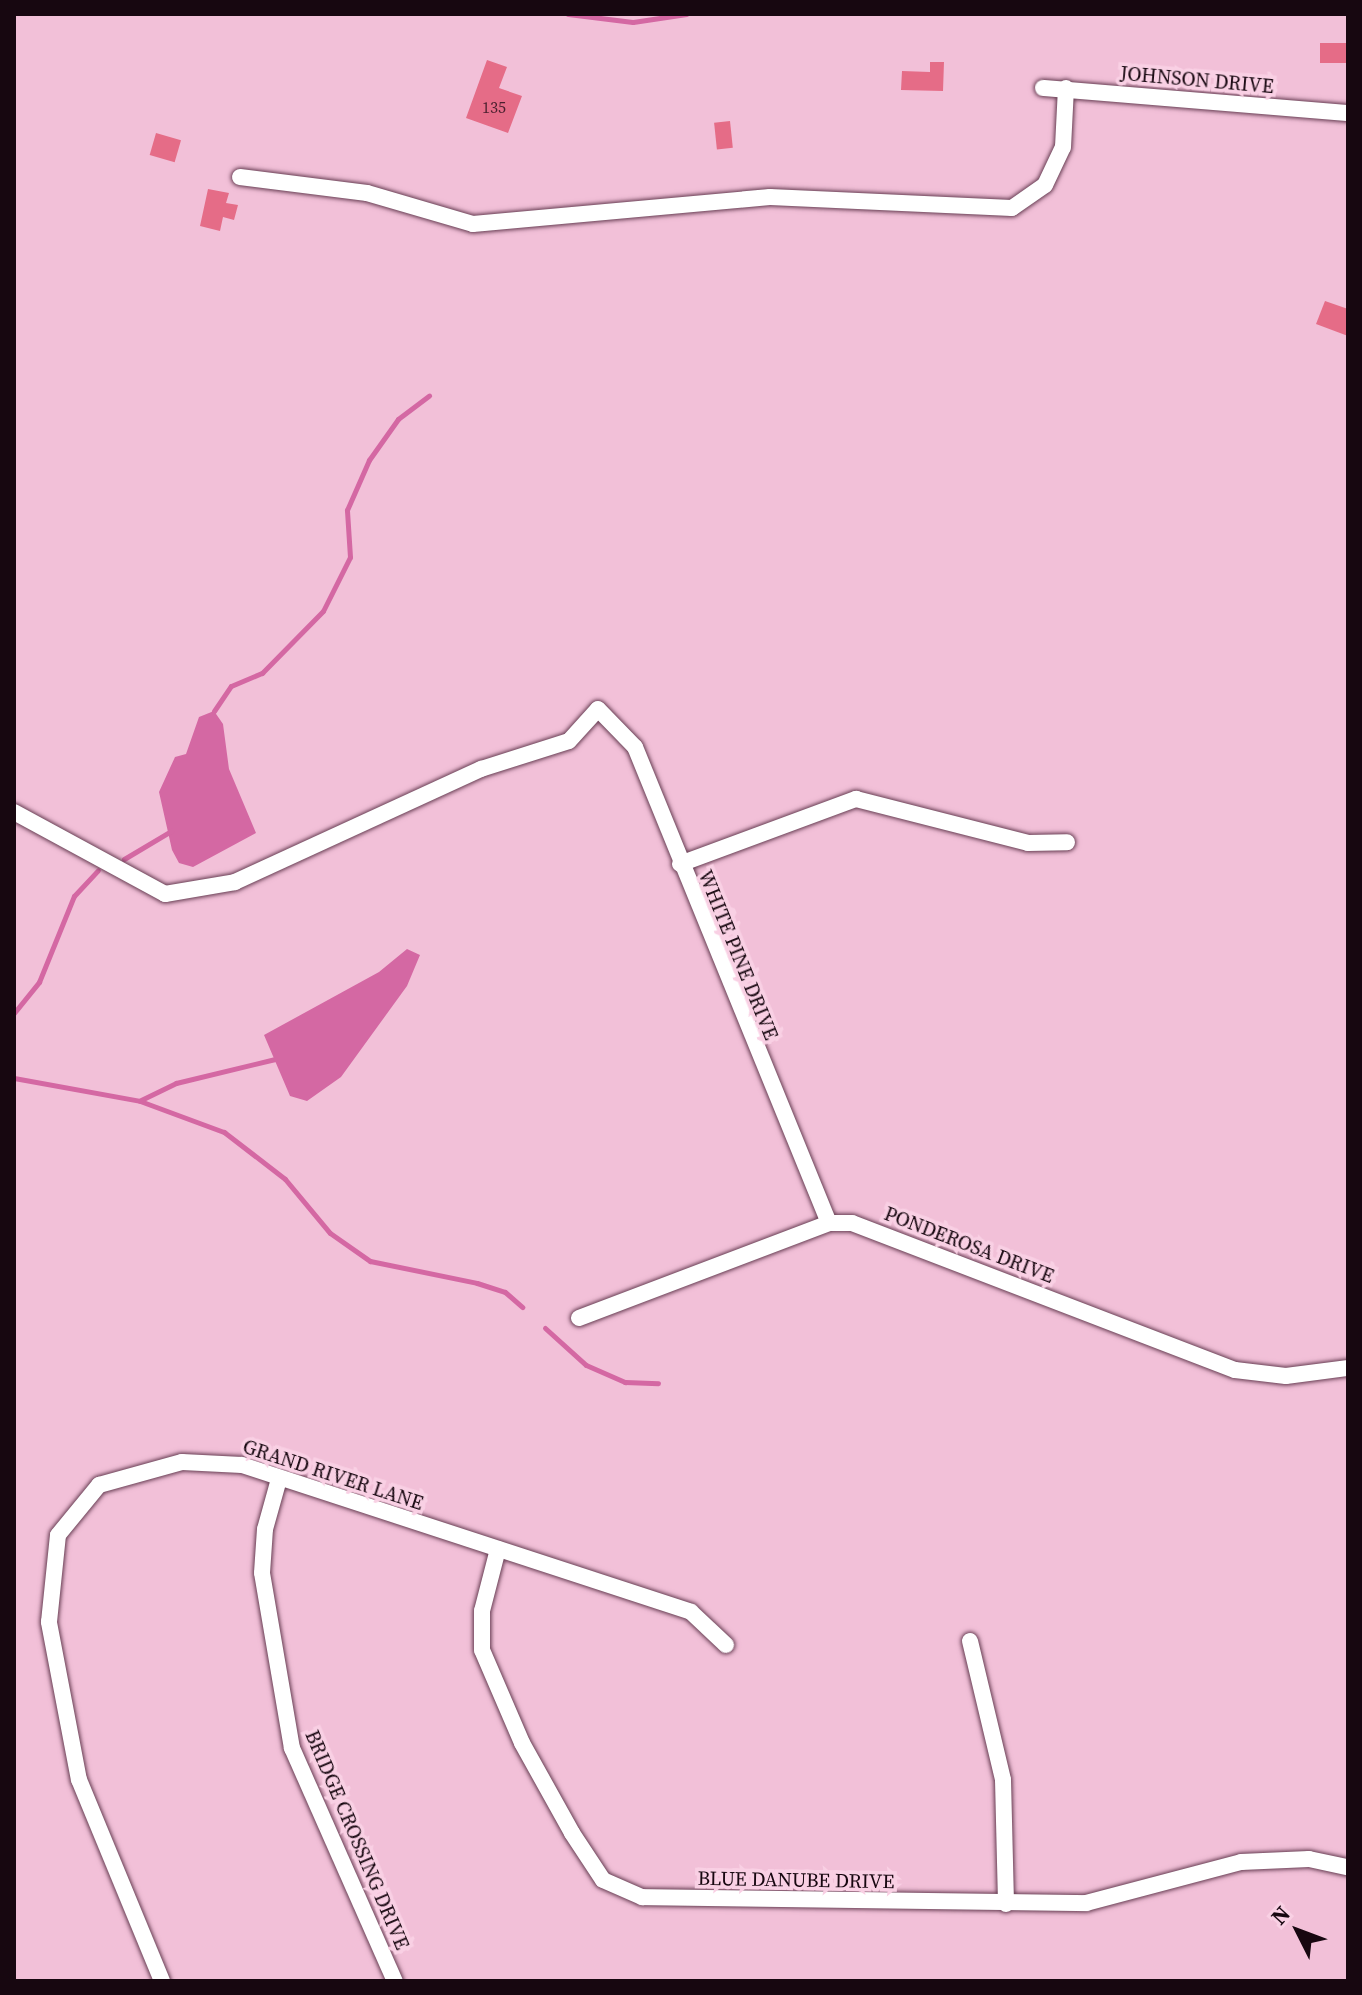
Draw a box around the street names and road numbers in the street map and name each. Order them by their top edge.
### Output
street label: JOHNSON DRIVE [1119,61,1275,99]
street label: WHITE PINE DRIVE [693,867,783,1043]
street label: PONDEROSA DRIVE [881,1202,1057,1288]
street label: GRAND RIVER LANE [240,1434,426,1516]
street label: BRIDGE CROSSING DRIVE [300,1727,414,1953]
street label: BLUE DANUBE DRIVE [697,1866,895,1894]

